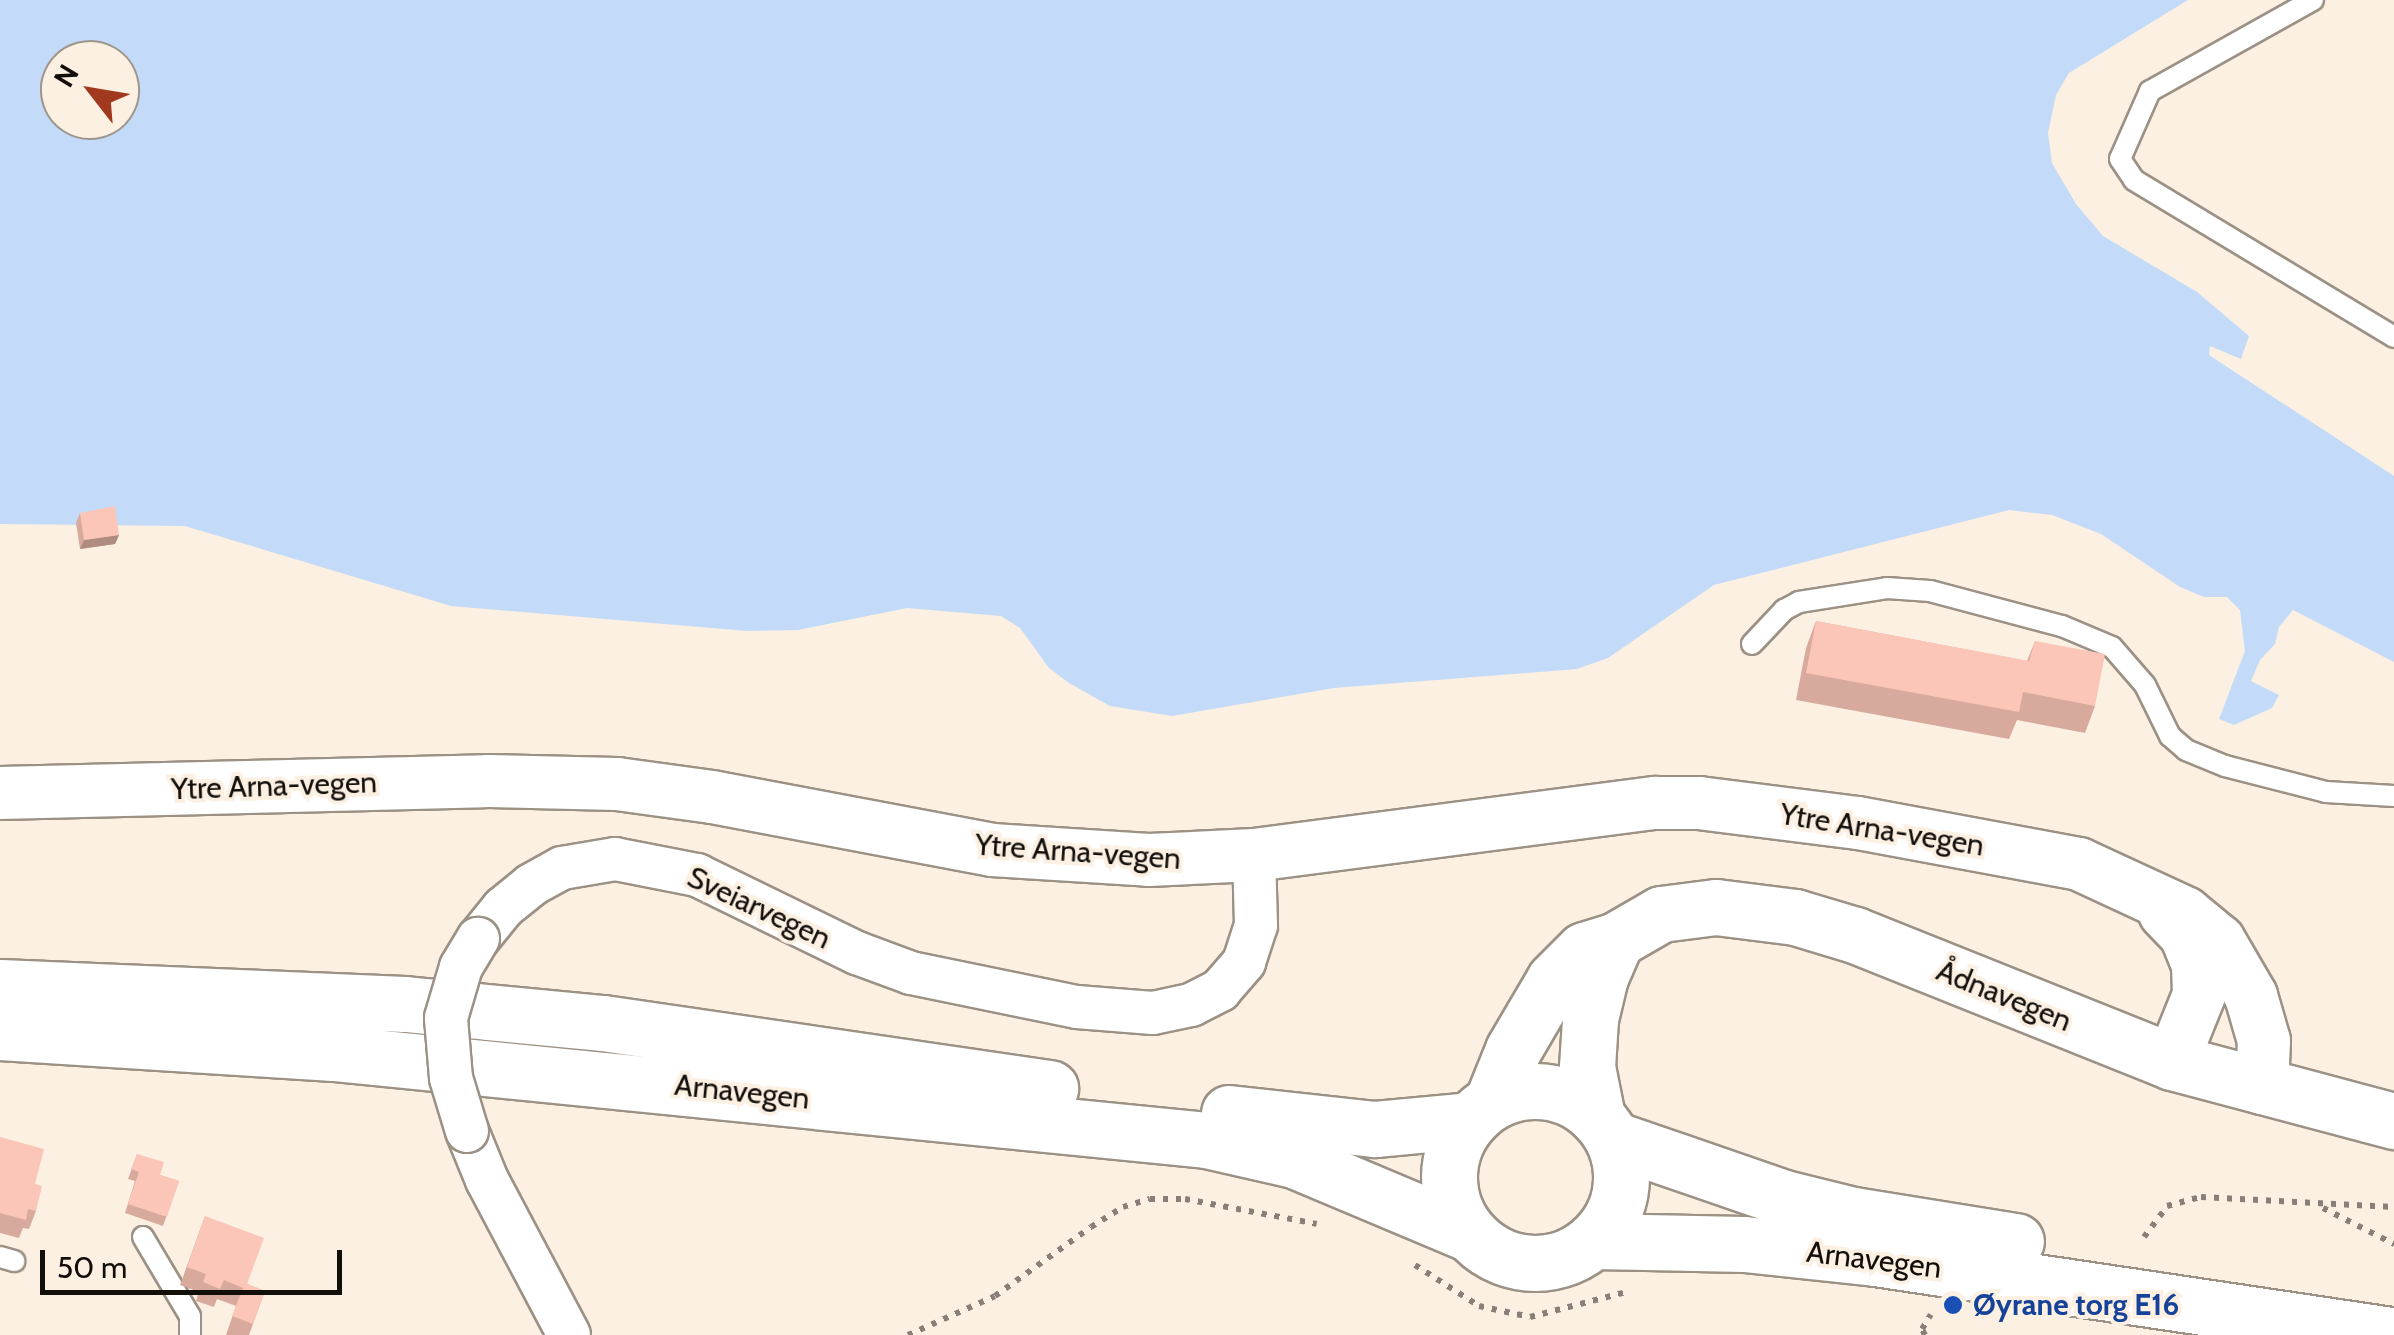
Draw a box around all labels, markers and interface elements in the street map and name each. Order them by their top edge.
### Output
north arrow [40,40,140,140]
text: N [46,58,86,93]
street label: Ytre Arna-vegen [170,764,378,808]
street label: Ytre Arna-vegen [1777,796,1987,864]
street label: Ytre Arna-vegen [974,827,1182,877]
street label: Sveiarvegen [682,859,836,957]
street label: Ådnavegen [1931,953,2077,1039]
street label: Arnavegen [673,1067,811,1117]
scale bar [45,1230,348,1292]
street label: Arnavegen [1805,1234,1943,1286]
text: 50 m [57,1249,127,1286]
place label: Øyrane torg E16 [1973,1287,2179,1323]
marker: Øyrane torg E16 [1942,1294,1964,1316]

